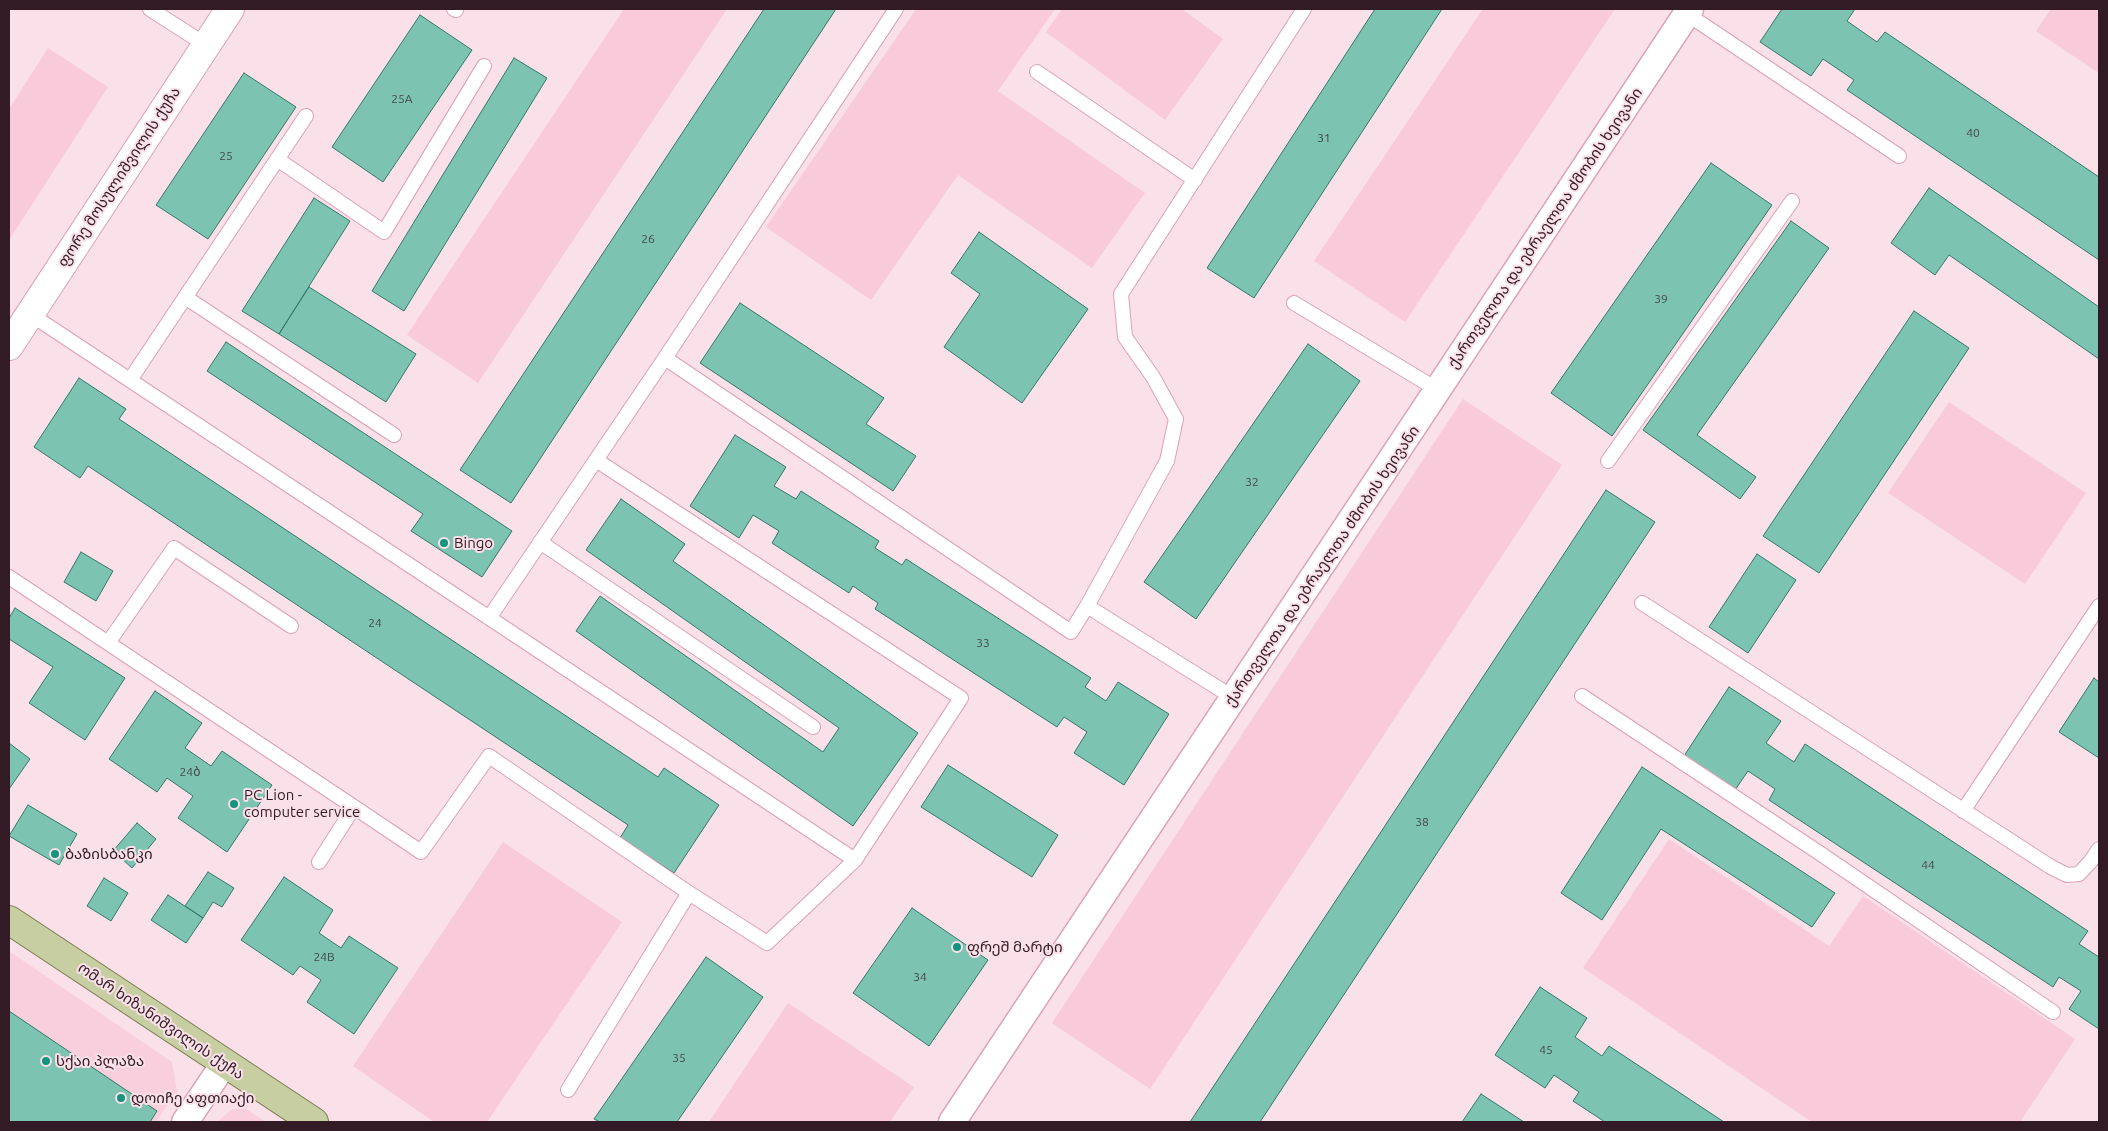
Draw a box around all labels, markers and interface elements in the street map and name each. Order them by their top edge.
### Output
street label: ფორე მოსულიშვილის ქუჩა [54,83,184,271]
street label: ქართველთა და ებრაელთა ძმობის ხეივანი [1444,84,1646,372]
house number: 25A [391,92,413,106]
house number: 40 [1966,126,1980,140]
house number: 31 [1317,131,1331,145]
house number: 25 [219,149,233,163]
house number: 26 [641,232,655,246]
house number: 39 [1654,292,1668,306]
street label: ქართველთა და ებრაელთა ძმობის ხეივანი [1221,422,1423,710]
house number: 32 [1245,475,1259,489]
place label: Bingo [454,534,493,552]
marker: Bingo [438,537,450,549]
house number: 24 [368,616,382,630]
house number: 33 [976,636,990,650]
house number: 24ბ [180,765,200,779]
place label: PC Lion - computer service [244,786,360,821]
marker: PC Lion - computer service [228,798,240,810]
house number: 38 [1415,815,1429,829]
place label: ბაზისბანკი [65,845,152,863]
marker: ბაზისბანკი [49,848,61,860]
house number: 44 [1921,858,1935,872]
place label: ფრეშ მარტი [967,938,1063,956]
marker: ფრეშ მარტი [951,941,963,953]
house number: 24B [313,950,335,964]
street label: ომარ ხიზანიშვილის ქუჩა [75,959,247,1083]
house number: 34 [913,970,927,984]
house number: 45 [1539,1043,1553,1057]
house number: 35 [672,1051,686,1065]
place label: სქაი პლაზა [56,1052,144,1070]
marker: სქაი პლაზა [40,1055,52,1067]
place label: დოიჩე აფთიაქი [131,1089,254,1107]
marker: დოიჩე აფთიაქი [115,1092,127,1104]

